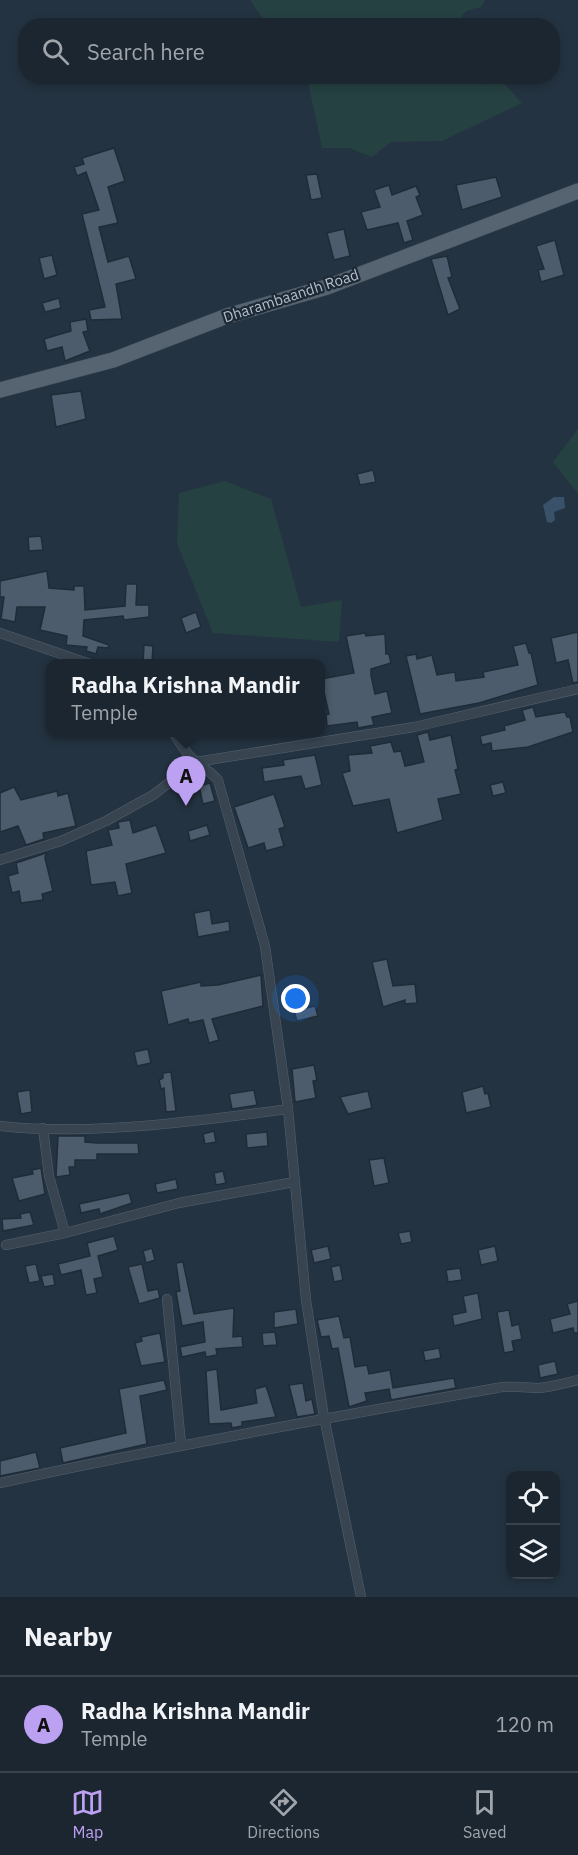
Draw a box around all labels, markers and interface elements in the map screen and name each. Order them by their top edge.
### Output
search box [18,18,560,84]
icon: search [39,35,72,68]
text: Search here [87,37,205,66]
street label: Dharambaandh Road [221,265,361,326]
popup [46,659,325,737]
text: Radha Krishna Mandir [71,670,300,699]
text: Temple [71,699,138,726]
pin: A [166,756,206,806]
your location [281,984,310,1013]
map controls [506,1471,560,1579]
button: locate [506,1471,560,1525]
button: layers [506,1525,560,1579]
text: Nearby [24,1619,112,1653]
text: Radha Krishna Mandir [81,1696,310,1725]
text: A [37,1711,50,1738]
text: 120 m [496,1711,554,1738]
text: Temple [81,1725,148,1752]
tab: Map [71,1786,104,1842]
tab: Directions [247,1786,320,1842]
tab: Saved [463,1786,507,1842]

